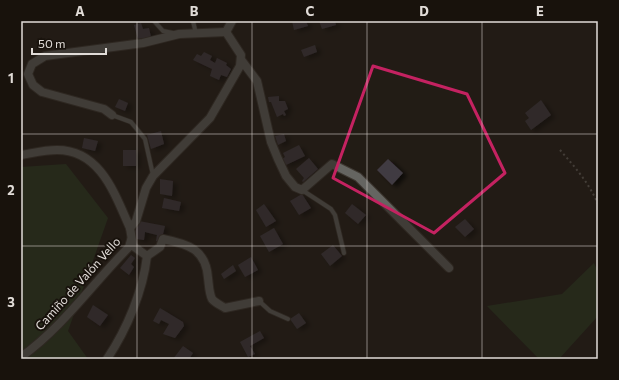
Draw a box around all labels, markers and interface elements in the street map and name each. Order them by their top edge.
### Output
text: A [75,3,85,19]
text: B [190,3,199,19]
text: C [306,3,315,19]
text: D [419,3,429,19]
text: E [536,3,544,19]
scale bar [32,30,106,56]
text: 50 m [38,36,66,50]
text: 1 [8,70,14,86]
text: 2 [7,182,15,198]
street label: Camiño de Valón Vello [32,234,123,333]
text: 3 [7,294,15,310]

